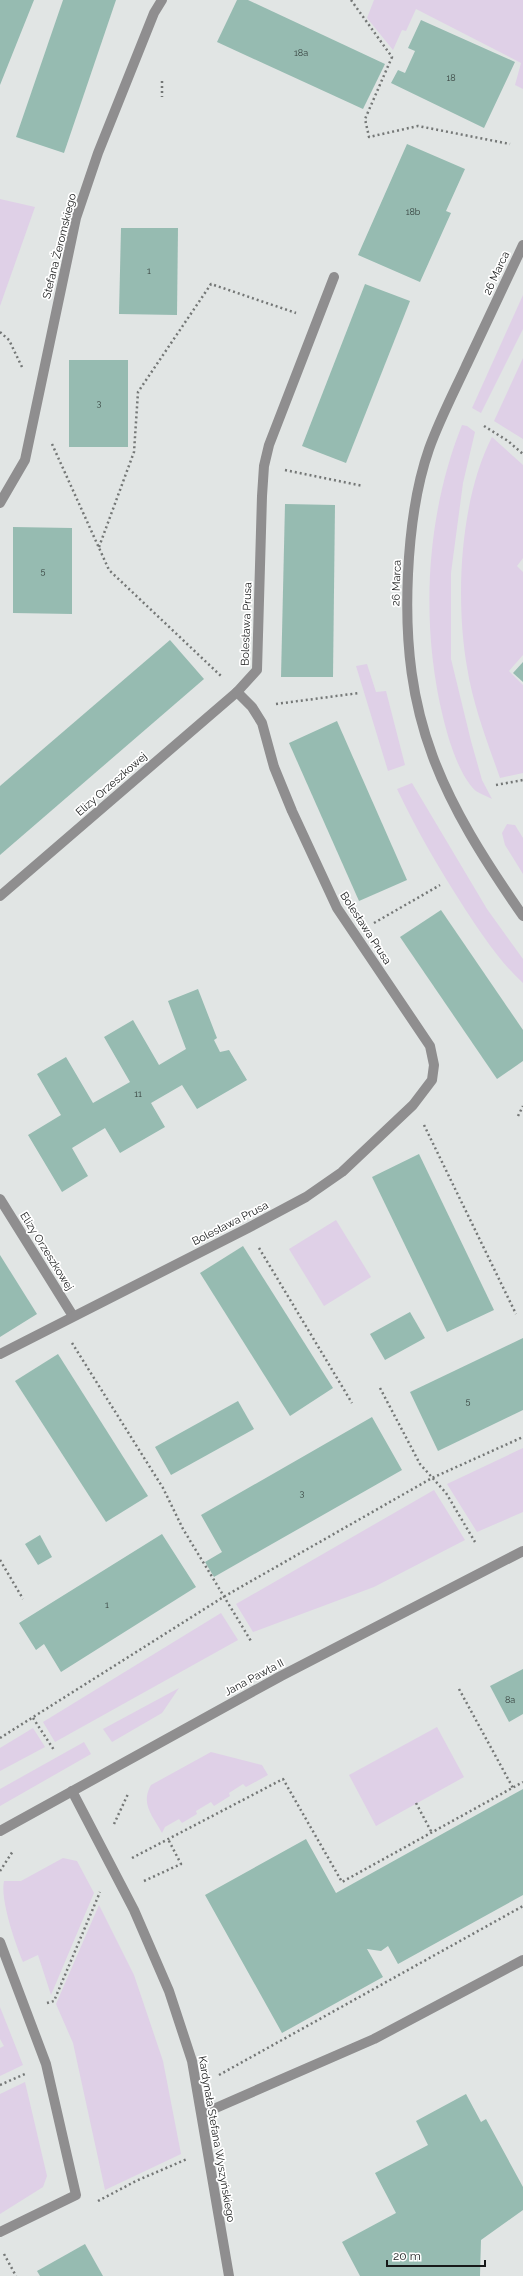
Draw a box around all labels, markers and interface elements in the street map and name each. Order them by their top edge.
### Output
house number: 18a [294,48,308,58]
house number: 18 [446,73,456,83]
street label: Stefana Żeromskiego [40,192,79,300]
house number: 18b [406,207,421,217]
street label: 26 Marca [481,249,512,297]
house number: 1 [147,266,151,276]
house number: 3 [97,398,102,408]
street label: 26 Marca [389,560,404,606]
house number: 5 [41,566,46,576]
street label: Bolesława Prusa [239,582,254,666]
street label: Elizy Orzeszkowej [73,750,150,819]
street label: Bolesława Prusa [337,890,394,967]
house number: 11 [134,1089,142,1099]
street label: Bolesława Prusa [190,1199,271,1248]
street label: Elizy Orzeszkowej [17,1210,76,1293]
house number: 5 [466,1396,471,1406]
house number: 3 [300,1488,305,1498]
house number: 1 [105,1600,109,1610]
street label: Jana Pawła II [222,1656,286,1699]
house number: 8a [505,1695,515,1705]
street label: Kardynała Stefana Wyszyńskiego [195,2055,238,2224]
scale bar [387,2242,485,2268]
text: 20 m [393,2249,421,2263]

